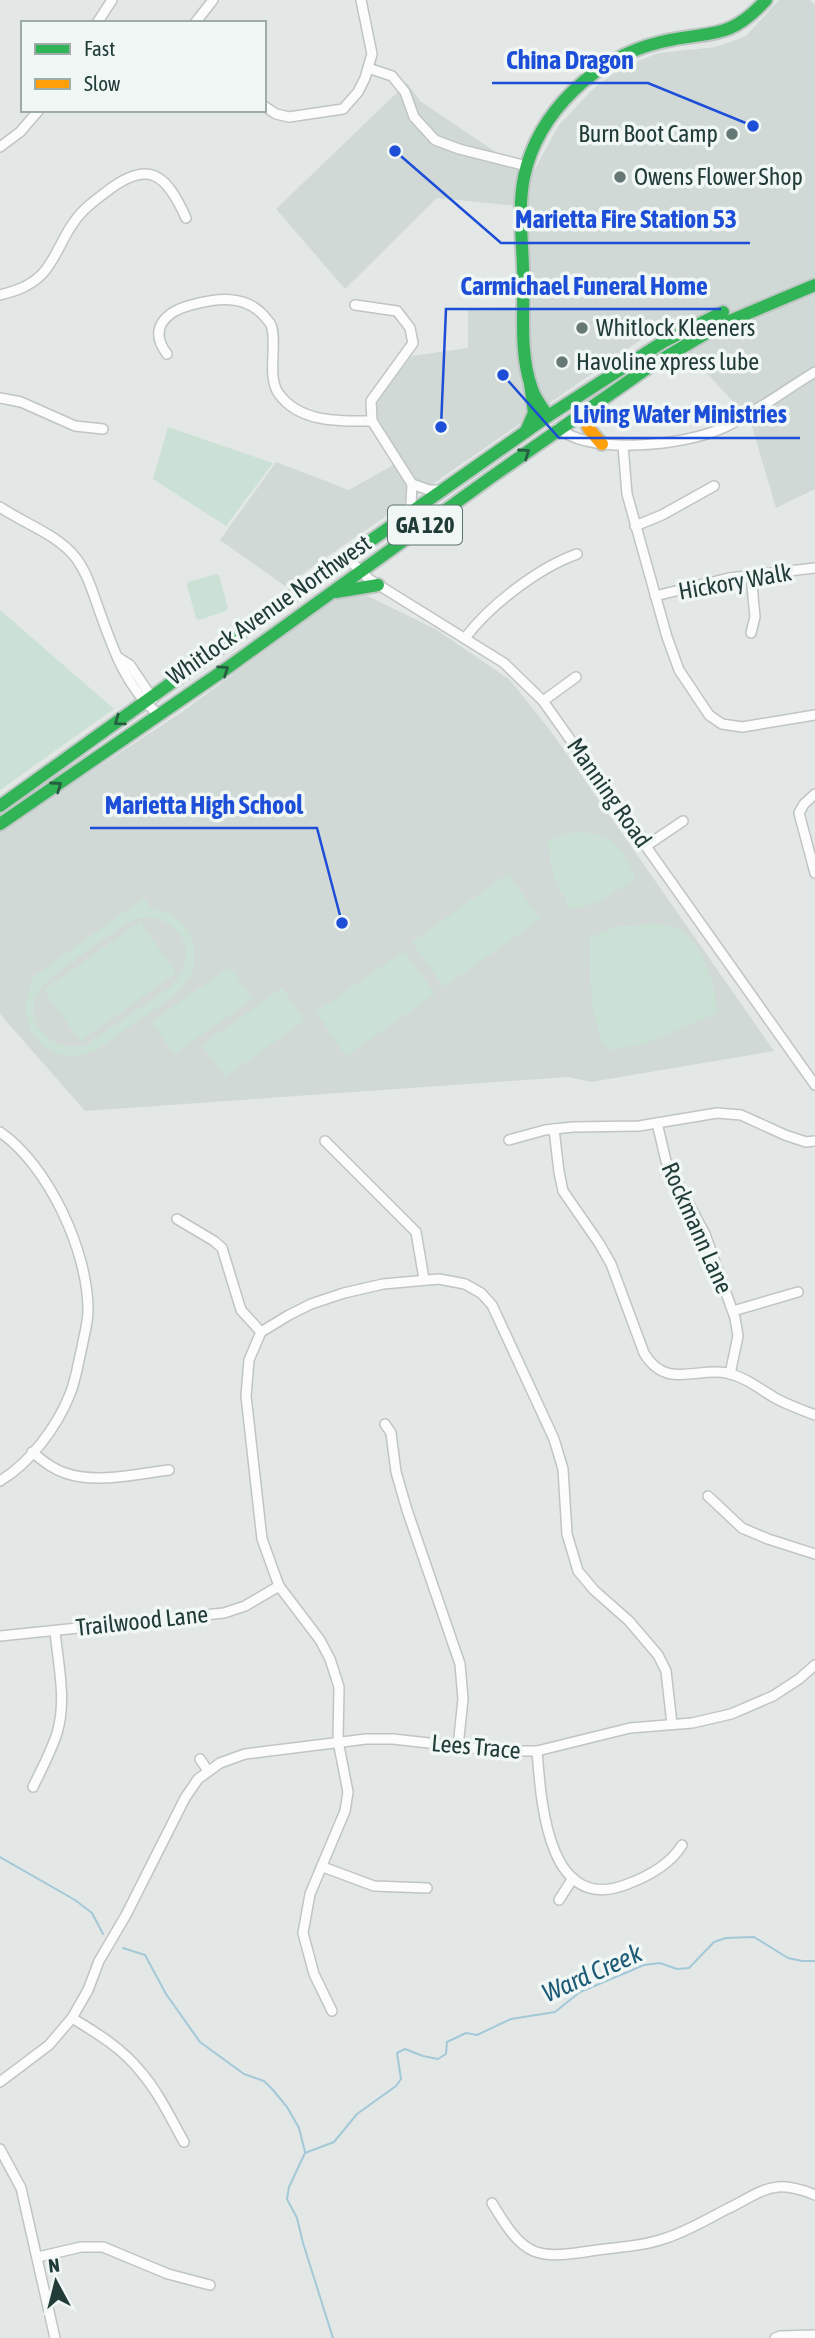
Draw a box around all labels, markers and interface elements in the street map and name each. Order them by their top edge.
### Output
legend [21,21,266,112]
text: Fast [84,36,115,60]
callout: China Dragon [492,36,648,83]
text: China Dragon [506,45,634,75]
text: Slow [84,71,121,95]
place label: Burn Boot Camp [578,120,718,147]
marker: Burn Boot Camp [724,126,740,142]
place label: Owens Flower Shop [634,163,803,190]
marker: Owens Flower Shop [612,169,628,185]
callout: Marietta Fire Station 53 [501,196,750,243]
text: Marietta Fire Station 53 [515,204,737,234]
callout: Carmichael Funeral Home [446,262,721,309]
text: Carmichael Funeral Home [460,271,708,301]
place label: Whitlock Kleeners [596,314,755,341]
marker: Whitlock Kleeners [574,320,590,336]
place label: Havoline xpress lube [576,348,759,375]
marker: Havoline xpress lube [554,354,570,370]
callout: Living Water Ministries [559,391,800,438]
text: Living Water Ministries [573,399,787,429]
one-way arrow [517,449,530,461]
road number: GA 120 [388,505,462,544]
street label: Whitlock Avenue Northwest [162,529,376,690]
street label: Hickory Walk [676,558,794,605]
one-way arrow [216,666,229,678]
one-way arrow [114,713,127,725]
street label: Manning Road [562,733,657,853]
callout: Marietta High School [90,781,317,828]
one-way arrow [49,782,62,794]
text: Marietta High School [105,790,304,820]
street label: Rockmann Lane [657,1158,738,1298]
street label: Trailwood Lane [75,1600,209,1641]
street label: Lees Trace [430,1729,522,1764]
water label: Ward Creek [537,1938,647,2008]
north arrow [21,2247,91,2317]
text: N [47,2254,61,2277]

